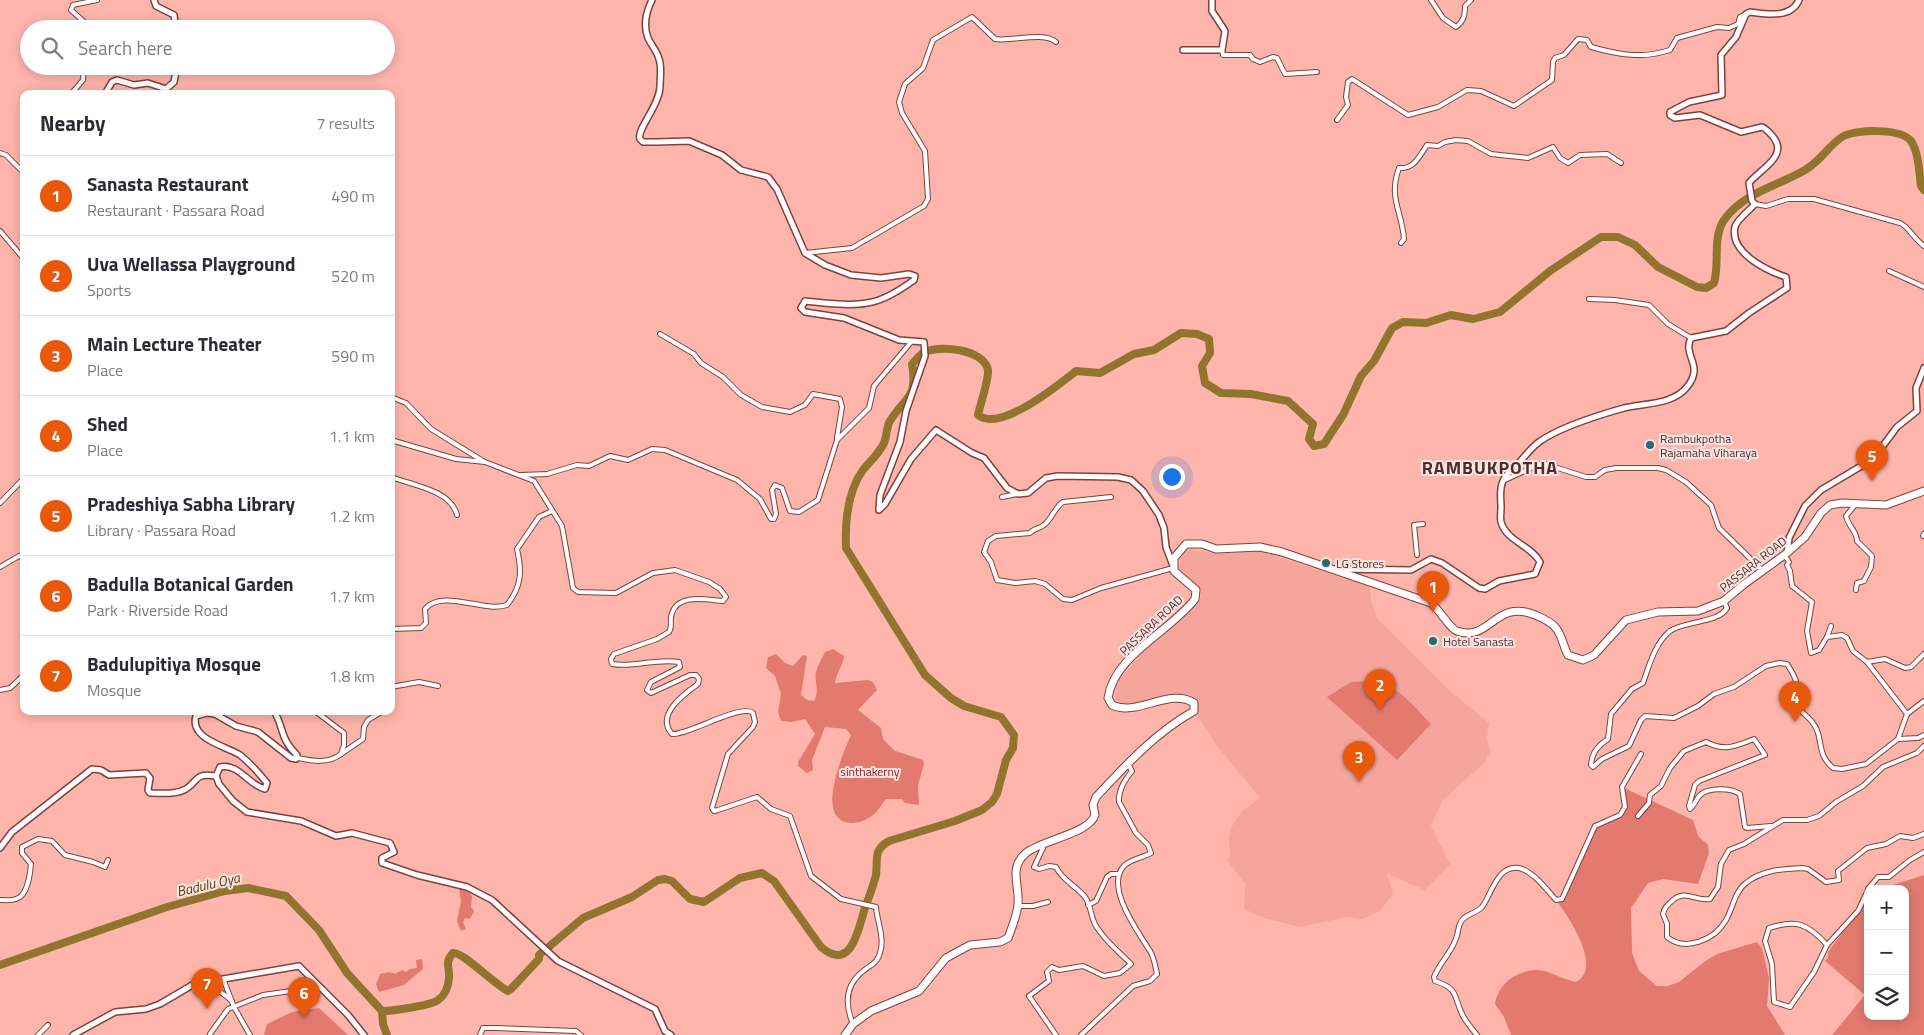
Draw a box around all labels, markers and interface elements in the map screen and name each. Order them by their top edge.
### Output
search box [20,20,395,75]
text: Search here [78,33,172,62]
icon: search [38,34,66,62]
text: Nearby [40,107,105,139]
text: 7 results [316,111,375,135]
text: Sanasta Restaurant [87,169,249,198]
text: 1 [52,184,60,208]
text: 490 m [331,184,375,208]
text: Restaurant · Passara Road [87,198,265,222]
text: Uva Wellassa Playground [87,249,295,278]
text: 2 [52,264,60,288]
text: 520 m [331,264,375,288]
text: Sports [87,278,131,302]
text: Main Lecture Theater [87,329,262,358]
text: 3 [52,344,60,368]
text: 590 m [331,344,375,368]
text: Place [87,358,123,382]
text: Shed [87,409,128,438]
text: 4 [52,424,60,448]
text: 1.1 km [329,424,375,448]
place label: Rambukpotha Rajamaha Viharaya [1660,429,1757,462]
text: Place [87,438,123,462]
marker: Rambukpotha Rajamaha Viharaya [1644,439,1656,451]
pin: 5 [1856,440,1888,481]
district label: RAMBUKPOTHA [1422,454,1558,481]
your location [1159,464,1185,490]
text: Pradeshiya Sabha Library [87,489,295,518]
text: 5 [52,504,60,528]
text: 1.2 km [329,504,375,528]
text: Library · Passara Road [87,518,236,542]
street label: PASSARA ROAD [1715,531,1791,596]
place label: LG Stores [1336,554,1385,573]
marker: LG Stores [1320,557,1332,569]
text: Badulla Botanical Garden [87,569,294,598]
pin: 1 [1417,571,1449,612]
text: 6 [52,584,60,608]
text: 1.7 km [329,584,375,608]
street label: PASSARA ROAD [1115,590,1187,660]
text: Park · Riverside Road [87,598,228,622]
place label: Hotel Sanasta [1443,632,1514,651]
marker: Hotel Sanasta [1427,635,1439,647]
text: Badulupitiya Mosque [87,649,261,678]
text: 7 [52,664,60,688]
text: 1.8 km [329,664,375,688]
pin: 2 [1364,669,1396,710]
text: Mosque [87,678,141,702]
pin: 4 [1779,681,1811,722]
pin: 3 [1343,741,1375,782]
park label: sinthakerny [840,762,900,781]
water label: Badulu Oya [174,866,243,901]
map controls [1864,885,1909,1020]
button: + [1864,885,1909,930]
button: − [1864,930,1909,975]
pin: 7 [191,968,223,1009]
button: layers [1864,975,1909,1020]
pin: 6 [288,977,320,1018]

